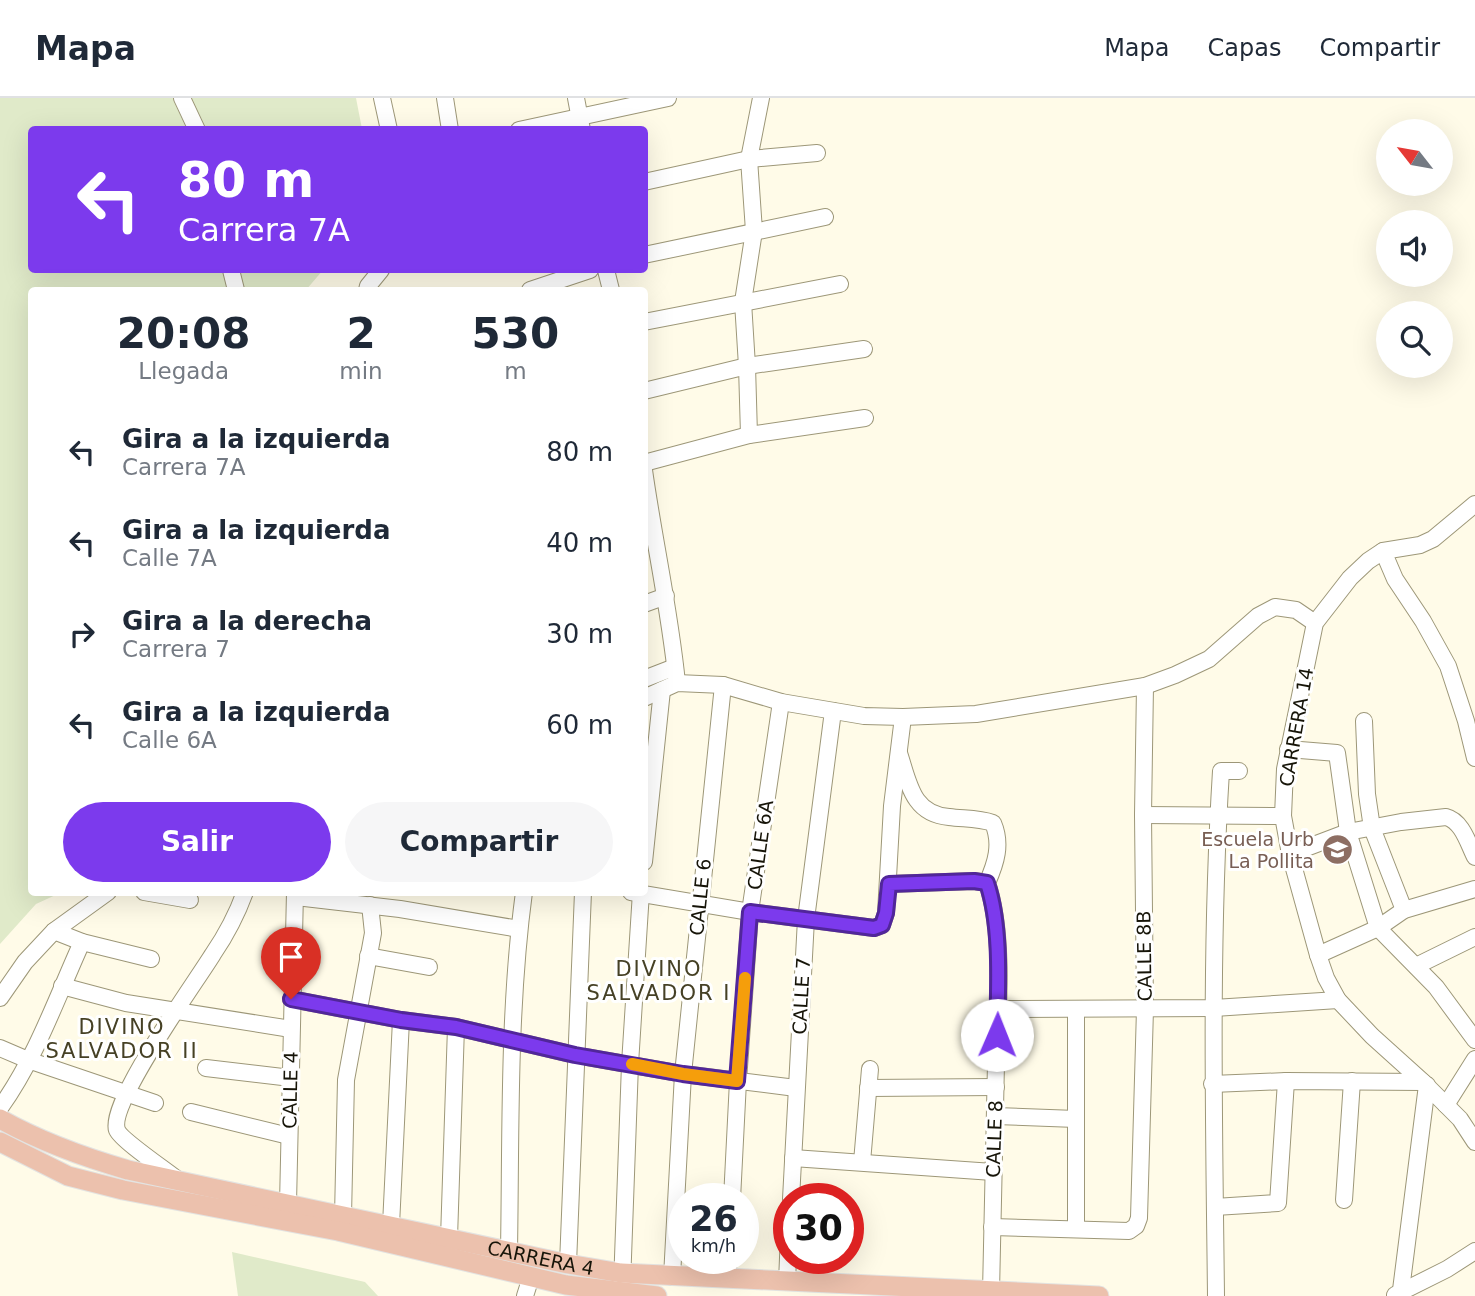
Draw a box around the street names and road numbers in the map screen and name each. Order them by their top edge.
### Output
street label: CARRERA 14 [1275,666,1317,788]
street label: CALLE 6A [743,799,777,891]
street label: CALLE 6 [685,857,715,937]
street label: CALLE 8B [1132,911,1156,1001]
street label: CALLE 7 [788,957,814,1035]
street label: CALLE 4 [278,1051,302,1129]
street label: CALLE 8 [982,1100,1006,1178]
street label: CARRERA 4 [485,1236,596,1279]

